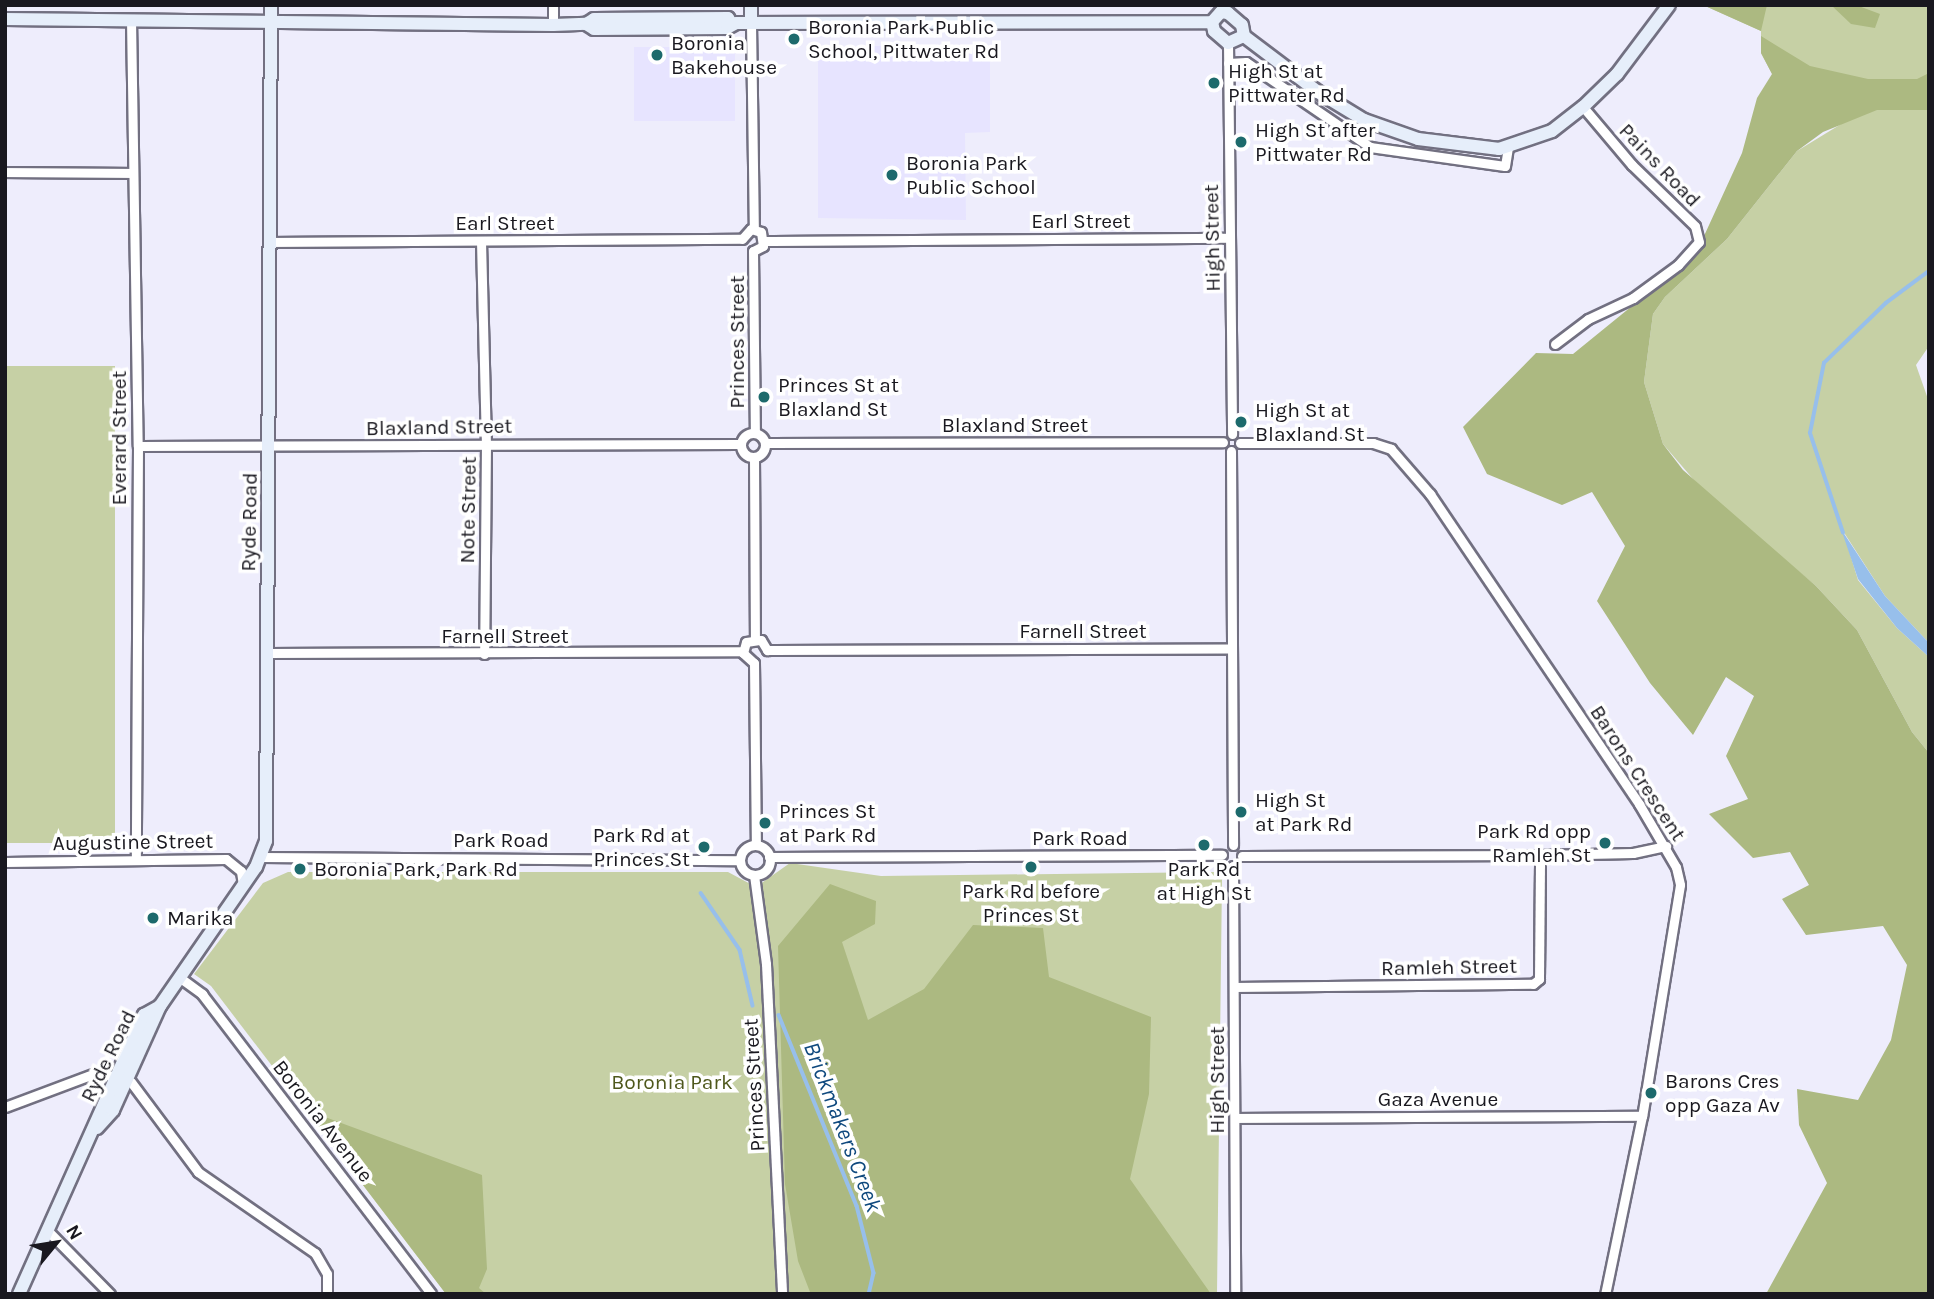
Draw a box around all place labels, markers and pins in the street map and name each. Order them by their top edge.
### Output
place label: Boronia Park Public School, Pittwater Rd [808,14,999,64]
place label: Boronia Bakehouse [671,30,777,80]
marker: Boronia Park Public School, Pittwater Rd [786,31,802,47]
marker: Boronia Bakehouse [649,47,665,63]
place label: High St at Pittwater Rd [1228,58,1345,108]
marker: High St at Pittwater Rd [1206,75,1222,91]
place label: High St after Pittwater Rd [1255,117,1375,167]
marker: High St after Pittwater Rd [1233,134,1249,150]
place label: Boronia Park Public School [906,150,1036,200]
marker: Boronia Park Public School [884,167,900,183]
place label: Princes St at Blaxland St [778,372,899,422]
marker: Princes St at Blaxland St [756,389,772,405]
place label: High St at Blaxland St [1255,397,1364,447]
marker: High St at Blaxland St [1233,414,1249,430]
place label: High St at Park Rd [1255,787,1352,837]
place label: Princes St at Park Rd [779,798,876,848]
marker: High St at Park Rd [1233,804,1249,820]
marker: Princes St at Park Rd [757,815,773,831]
place label: Park Rd opp Ramleh St [1477,818,1591,868]
place label: Park Rd at Princes St [593,822,690,872]
marker: Park Rd opp Ramleh St [1597,835,1613,851]
marker: Park Rd at High St [1196,837,1212,853]
marker: Park Rd at Princes St [696,839,712,855]
place label: Boronia Park, Park Rd [314,856,518,882]
place label: Park Rd at High St [1157,856,1251,906]
marker: Park Rd before Princes St [1023,859,1039,875]
marker: Boronia Park, Park Rd [292,861,308,877]
place label: Park Rd before Princes St [962,878,1100,928]
place label: Marika [167,905,234,931]
marker: Marika [145,910,161,926]
place label: Barons Cres opp Gaza Av [1665,1068,1780,1118]
marker: Barons Cres opp Gaza Av [1643,1085,1659,1101]

